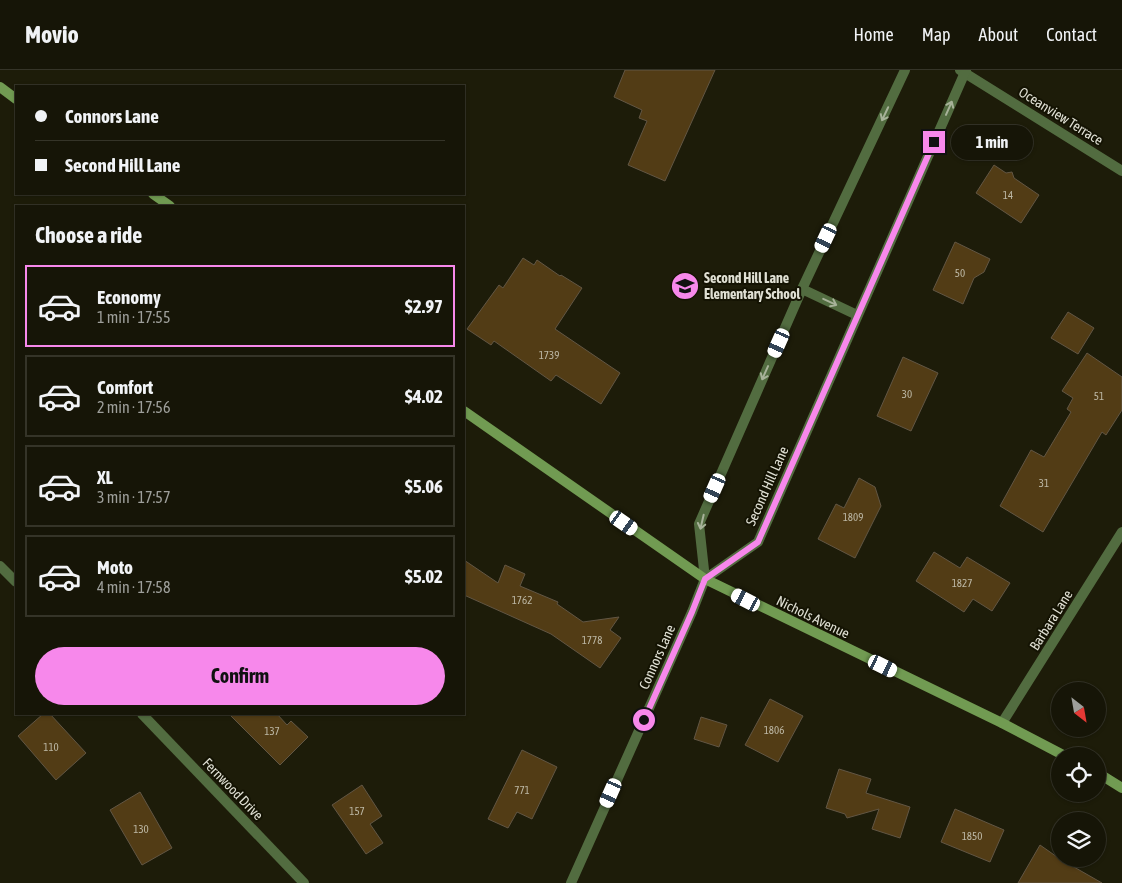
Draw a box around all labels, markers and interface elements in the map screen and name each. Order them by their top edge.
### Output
text: Movio [25,21,79,48]
text: Home [854,24,894,45]
text: Map [922,24,951,45]
text: About [979,24,1018,45]
text: Contact [1046,24,1097,45]
street label: Oceanview Terrace [1016,84,1106,148]
one-way arrow [945,101,955,116]
text: Connors Lane [65,105,159,127]
one-way arrow [879,106,889,121]
callout: 1 min [952,124,1034,160]
route end [923,131,945,153]
text: 1 min [976,133,1008,151]
text: Second Hill Lane [65,154,180,176]
house number: 14 [1003,189,1013,201]
car [812,221,839,255]
text: Choose a ride [35,222,142,248]
house number: 50 [955,267,965,279]
place label: Second Hill Lane Elementary School [704,270,800,302]
school or university icon: Second Hill Lane Elementary School [670,271,700,301]
icon: car [37,284,82,329]
text: Economy [97,286,161,308]
text: $2.97 [405,295,443,317]
one-way arrow [822,298,837,307]
text: 1 min · 17:55 [97,308,170,326]
car [766,326,791,360]
house number: 1739 [539,349,559,361]
one-way arrow [760,365,770,380]
icon: car [37,374,82,419]
text: Comfort [97,376,153,398]
text: $4.02 [405,385,443,407]
house number: 30 [902,388,912,400]
house number: 51 [1094,390,1104,402]
text: 2 min · 17:56 [97,398,170,416]
street label: Second Hill Lane [742,444,792,528]
icon: car [37,464,82,509]
text: XL [97,466,113,488]
car [702,471,727,505]
text: $5.06 [405,475,443,497]
house number: 31 [1039,477,1049,489]
text: 3 min · 17:57 [97,488,170,506]
car [607,508,640,538]
house number: 1809 [843,511,863,523]
one-way arrow [697,514,706,530]
icon: car [37,554,82,599]
text: Moto [97,556,133,578]
text: $5.02 [405,565,443,587]
house number: 1827 [952,577,972,589]
text: 4 min · 17:58 [97,578,170,596]
car [729,587,762,613]
street label: Barbara Lane [1026,587,1076,653]
street label: Nichols Avenue [774,592,852,642]
house number: 1762 [512,594,532,606]
street label: Connors Lane [636,622,678,692]
house number: 1778 [582,634,602,646]
button: Confirm [35,647,445,705]
car [866,653,899,679]
north arrow [1051,682,1106,738]
map controls [1051,682,1106,867]
route start [633,709,655,731]
house number: 1806 [764,724,784,736]
house number: 137 [264,725,280,737]
house number: 110 [43,741,59,753]
button: locate [1051,747,1106,802]
street label: Fernwood Drive [200,755,266,823]
car [598,776,623,810]
house number: 771 [514,784,530,796]
house number: 157 [349,805,365,817]
button: layers [1051,812,1106,867]
house number: 130 [133,823,149,835]
house number: 1850 [962,830,982,842]

